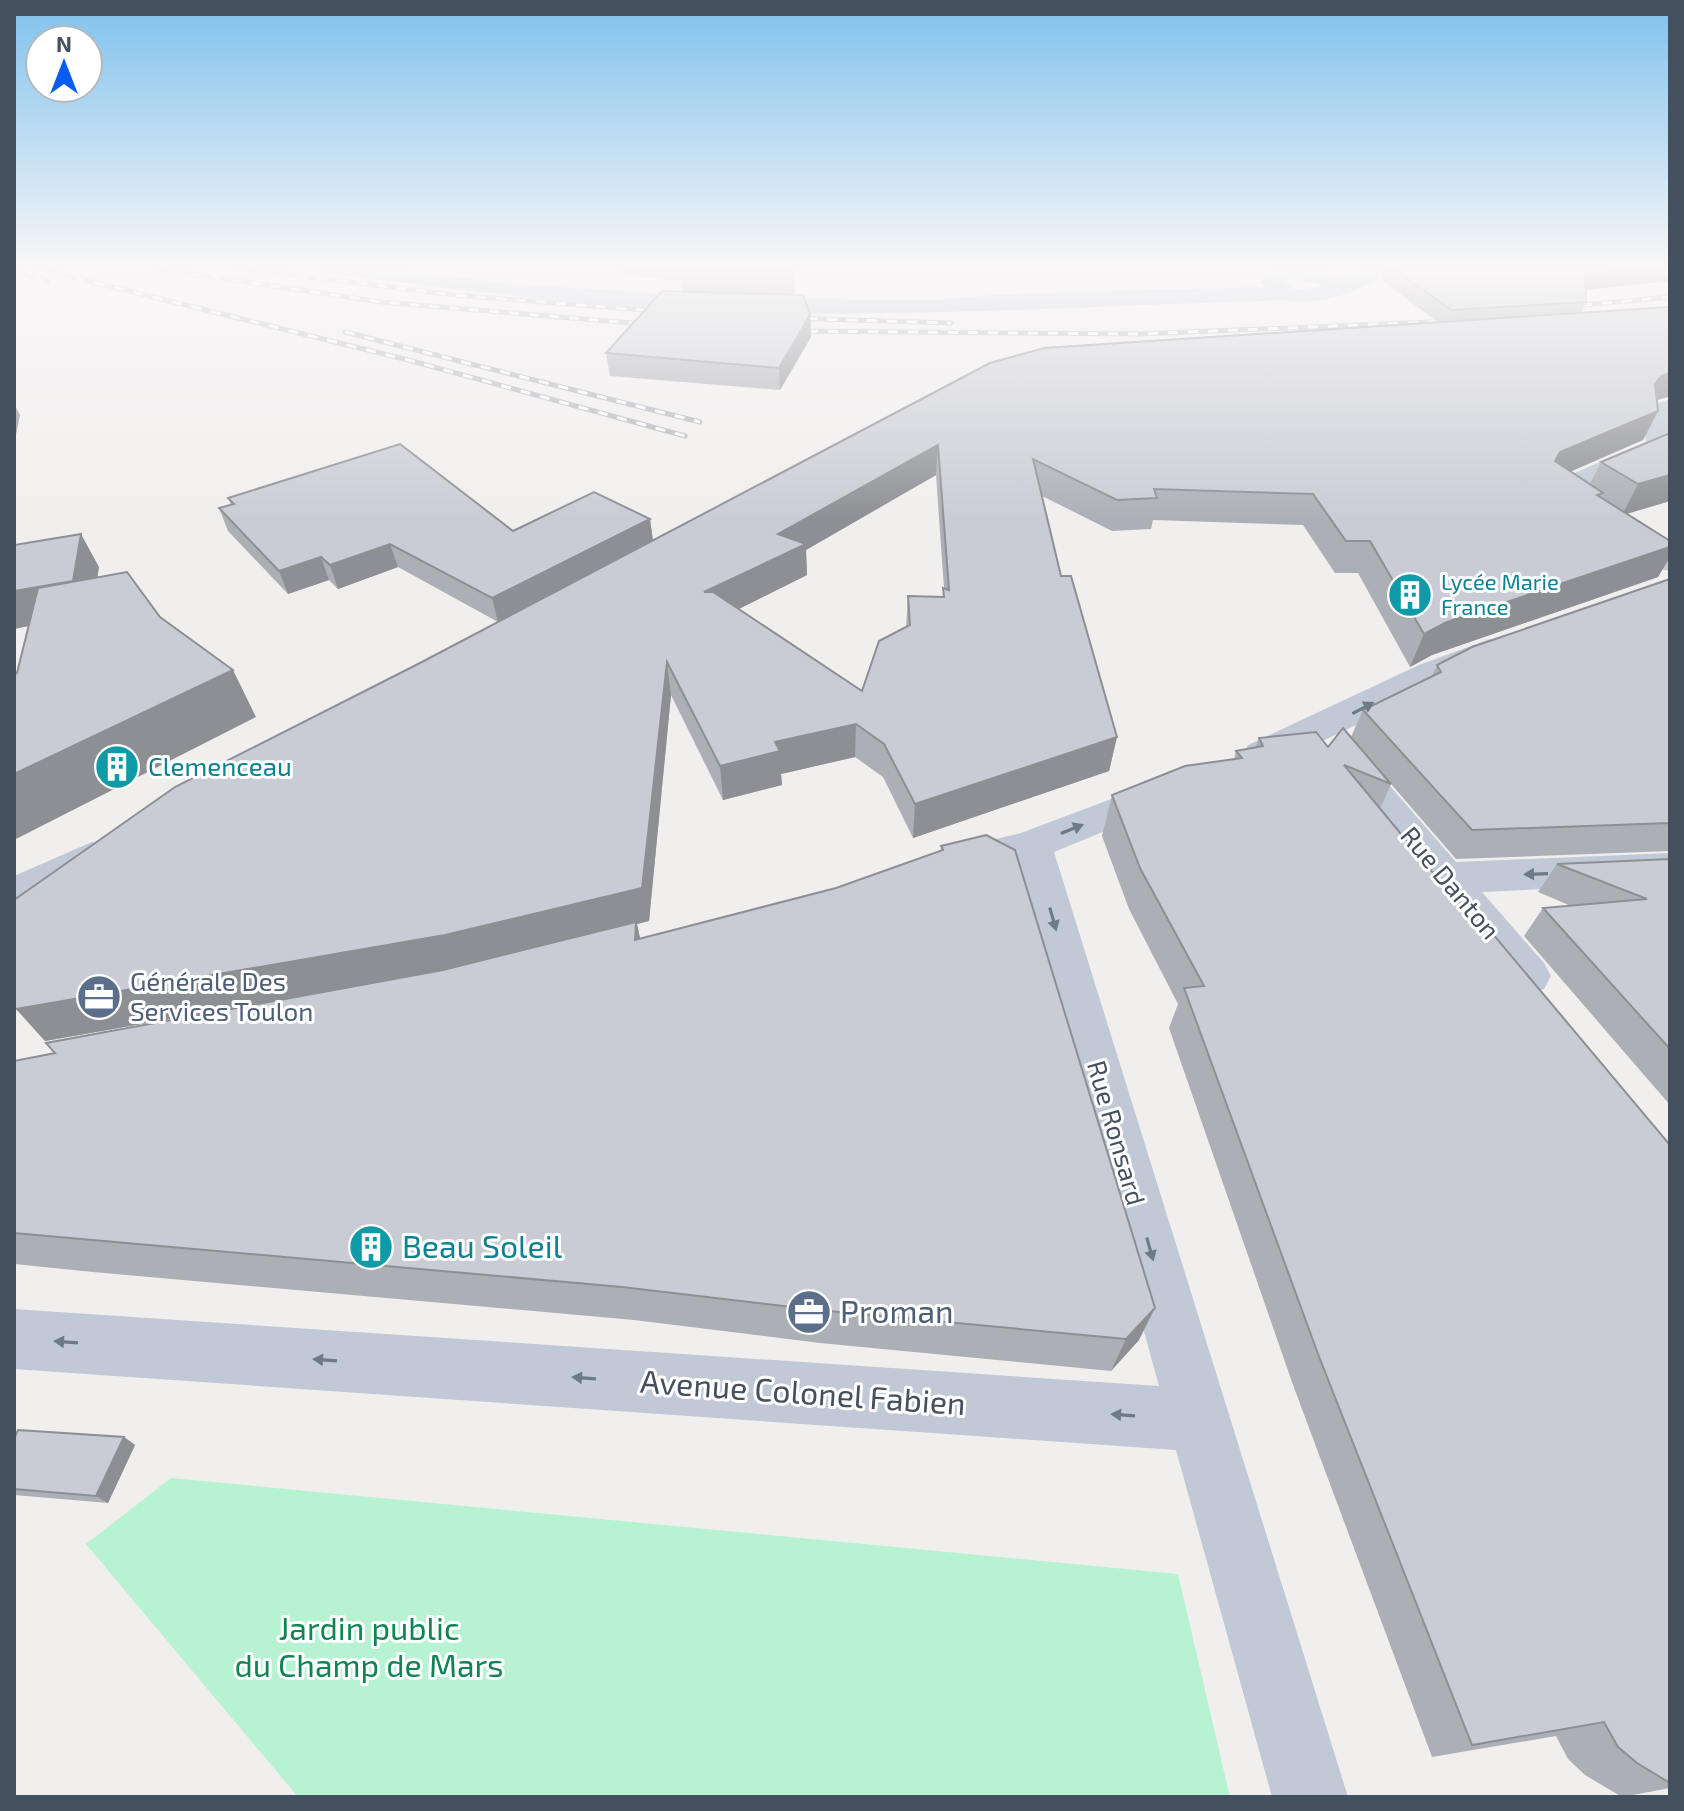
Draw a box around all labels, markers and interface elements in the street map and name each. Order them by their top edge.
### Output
north arrow [24,24,104,104]
text: N [56,30,72,56]
place label: Lycée Marie France [1441,568,1559,619]
building icon: Lycée Marie France [1386,571,1434,619]
one-way arrow [1352,701,1375,714]
building icon: Clemenceau [93,743,141,791]
place label: Clemenceau [148,750,292,781]
street label: Rue Danton [1395,820,1507,945]
one-way arrow [1060,822,1084,835]
one-way arrow [1523,867,1548,880]
one-way arrow [1047,908,1060,932]
place label: Générale Des Services Toulon [130,965,313,1026]
office icon: Générale Des Services Toulon [75,973,123,1021]
street label: Rue Ronsard [1082,1057,1153,1208]
building icon: Beau Soleil [347,1223,395,1271]
place label: Beau Soleil [402,1226,563,1264]
one-way arrow [1144,1238,1157,1262]
office icon: Proman [785,1288,833,1336]
place label: Proman [840,1291,954,1329]
one-way arrow [53,1335,78,1348]
one-way arrow [312,1353,337,1366]
street label: Avenue Colonel Fabien [639,1361,967,1421]
one-way arrow [571,1371,596,1384]
one-way arrow [1110,1408,1135,1421]
park label: Jardin public du Champ de Mars [234,1608,504,1683]

